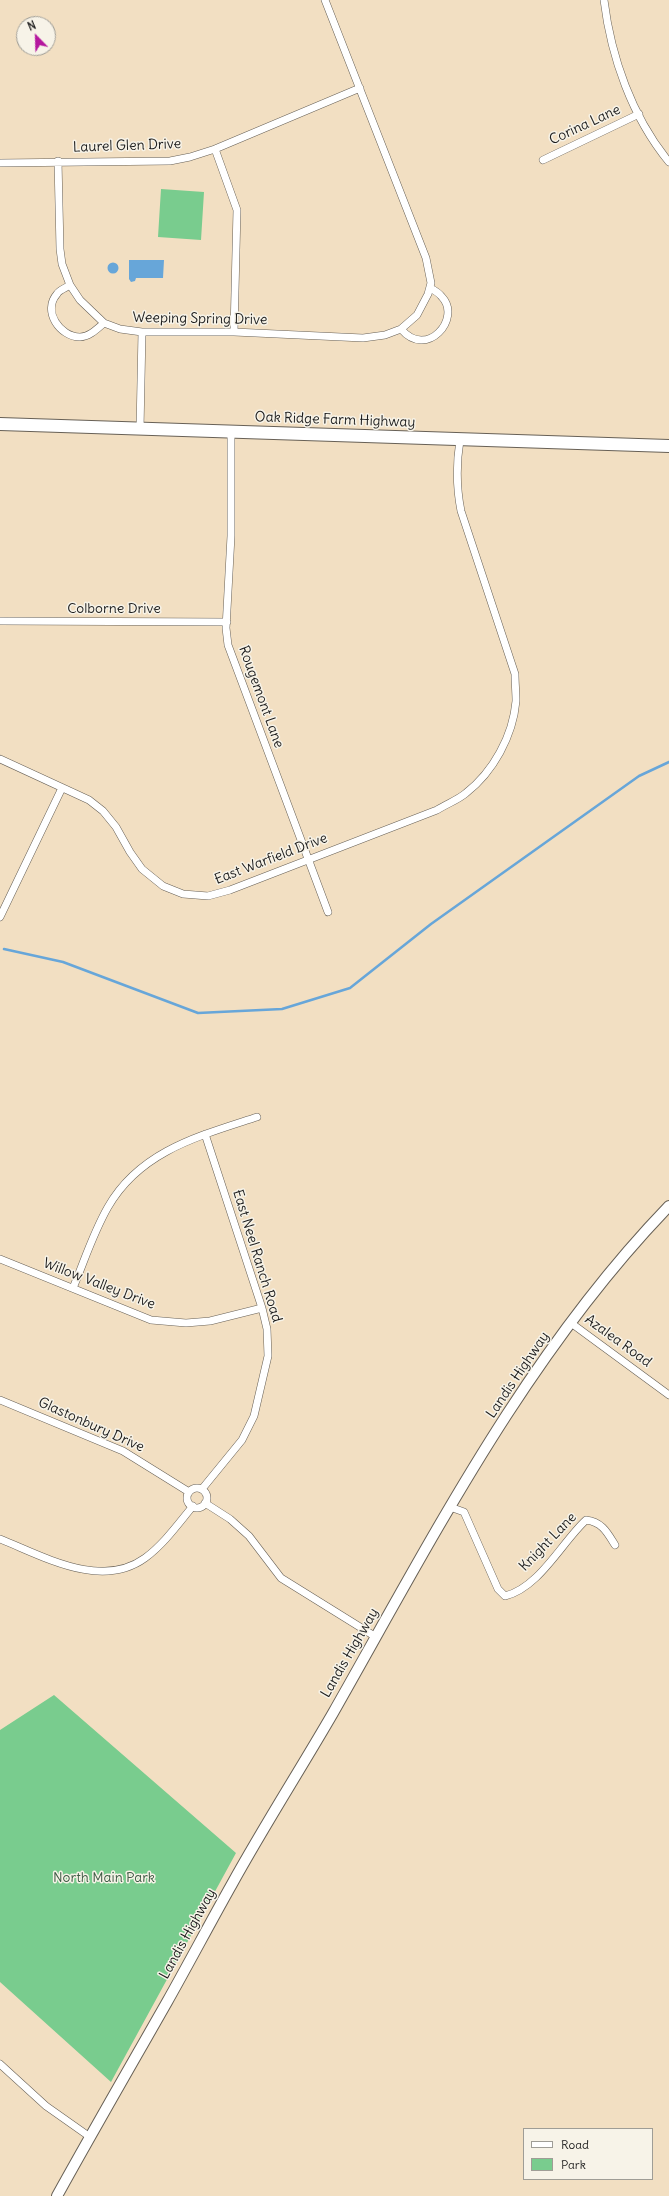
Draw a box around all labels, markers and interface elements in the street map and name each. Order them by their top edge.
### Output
north arrow [16,16,56,56]
text: N [25,18,38,34]
street label: Corina Lane [547,101,623,149]
street label: Laurel Glen Drive [73,136,181,156]
street label: Weeping Spring Drive [133,309,267,329]
street label: Oak Ridge Farm Highway [254,409,416,431]
street label: Colborne Drive [67,601,161,617]
street label: Rougemont Lane [235,644,287,750]
street label: East Warfield Drive [212,830,330,888]
street label: East Neel Ranch Road [229,1188,285,1324]
street label: Willow Valley Drive [41,1255,157,1313]
street label: Azalea Road [581,1311,655,1371]
street label: Landis Highway [483,1329,553,1421]
street label: Glastonbury Drive [35,1394,147,1456]
street label: Knight Lane [516,1509,580,1575]
street label: Landis Highway [318,1605,382,1701]
park label: North Main Park [53,1870,155,1886]
street label: Landis Highway [156,1886,220,1982]
legend [523,2128,653,2180]
text: Road [561,2137,589,2152]
text: Park [561,2157,586,2172]

